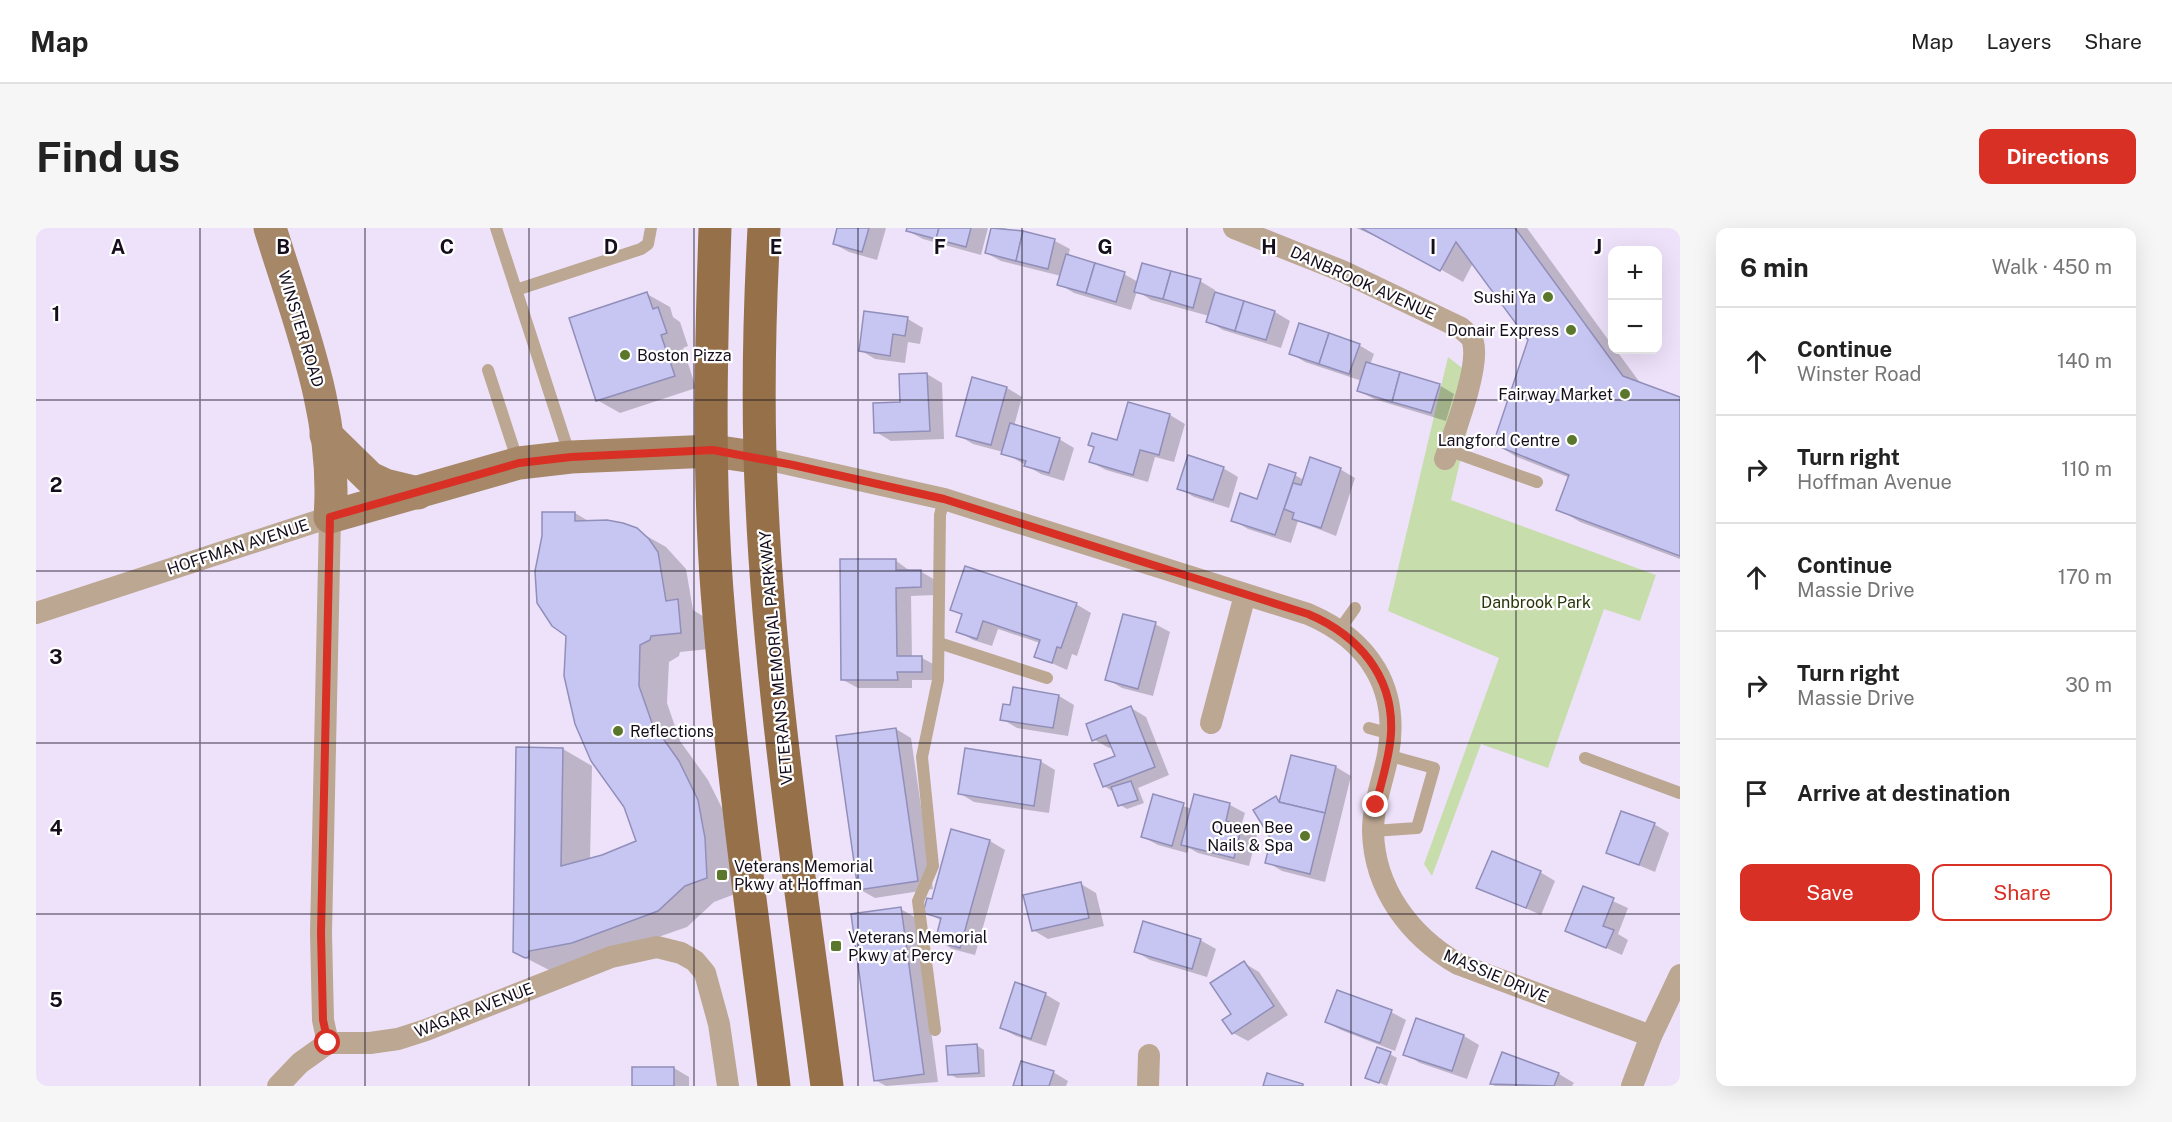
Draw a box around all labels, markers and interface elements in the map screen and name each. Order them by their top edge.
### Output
text: Map [30,25,89,58]
text: Map [1911,29,1954,54]
text: Layers [1987,29,2051,54]
text: Share [2084,29,2142,54]
button: Directions [1979,129,2136,184]
text: Find us [36,132,180,181]
text: A [111,235,125,259]
text: B [276,235,290,259]
text: C [440,235,454,259]
text: D [604,235,618,259]
text: E [770,235,782,259]
text: F [934,235,946,259]
text: G [1097,235,1113,259]
text: H [1261,235,1277,259]
text: I [1430,235,1436,259]
text: J [1594,235,1602,259]
street label: DANBROOK AVENUE [1287,242,1439,324]
map controls [1608,246,1662,354]
button: + [1608,246,1662,300]
text: 6 min [1740,252,1809,283]
text: Walk · 450 m [1992,255,2112,279]
street label: WINSTER ROAD [274,268,328,390]
place label: Sushi Ya [1473,288,1536,307]
marker: Sushi Ya [1541,290,1555,304]
button: − [1608,300,1662,354]
text: 1 [52,302,60,326]
place label: Donair Express [1447,321,1559,340]
marker: Donair Express [1564,323,1578,337]
text: Continue [1797,336,1892,362]
icon: ahead [1740,345,1773,378]
place label: Boston Pizza [637,346,731,365]
marker: Boston Pizza [618,348,632,362]
text: 140 m [2057,349,2112,373]
text: Winster Road [1797,362,1921,386]
place label: Fairway Market [1498,385,1613,404]
marker: Fairway Market [1618,387,1632,401]
place label: Langford Centre [1438,431,1560,450]
marker: Langford Centre [1565,433,1579,447]
text: Turn right [1797,444,1900,470]
icon: right [1740,453,1773,486]
text: 110 m [2061,457,2112,481]
text: Hoffman Avenue [1797,470,1952,494]
text: 2 [50,473,62,497]
street label: HOFFMAN AVENUE [165,515,311,579]
street label: VETERANS MEMORIAL PARKWAY [755,530,797,786]
text: Continue [1797,552,1892,578]
icon: ahead [1740,561,1773,594]
text: 170 m [2058,565,2112,589]
text: Massie Drive [1797,578,1915,602]
park label: Danbrook Park [1481,593,1591,612]
text: 3 [49,645,63,669]
text: Turn right [1797,660,1900,686]
icon: right [1740,669,1773,702]
text: 30 m [2065,673,2112,697]
text: Massie Drive [1797,686,1915,710]
place label: Reflections [630,722,714,741]
marker: Reflections [611,724,625,738]
icon: arrive [1740,777,1773,810]
text: Arrive at destination [1797,780,2010,806]
route end [1362,791,1388,817]
text: 4 [49,816,63,840]
place label: Queen Bee Nails & Spa [1207,818,1293,855]
marker: Queen Bee Nails & Spa [1298,829,1312,843]
place label: Veterans Memorial Pkwy at Hoffman [734,857,874,894]
button: Save [1740,864,1920,921]
button: Share [1932,864,2112,921]
marker: Veterans Memorial Pkwy at Hoffman [715,868,729,882]
place label: Veterans Memorial Pkwy at Percy [848,928,988,965]
marker: Veterans Memorial Pkwy at Percy [829,939,843,953]
street label: MASSIE DRIVE [1441,945,1551,1007]
street label: WAGAR AVENUE [412,979,536,1041]
text: 5 [49,988,63,1012]
route start [314,1029,340,1055]

